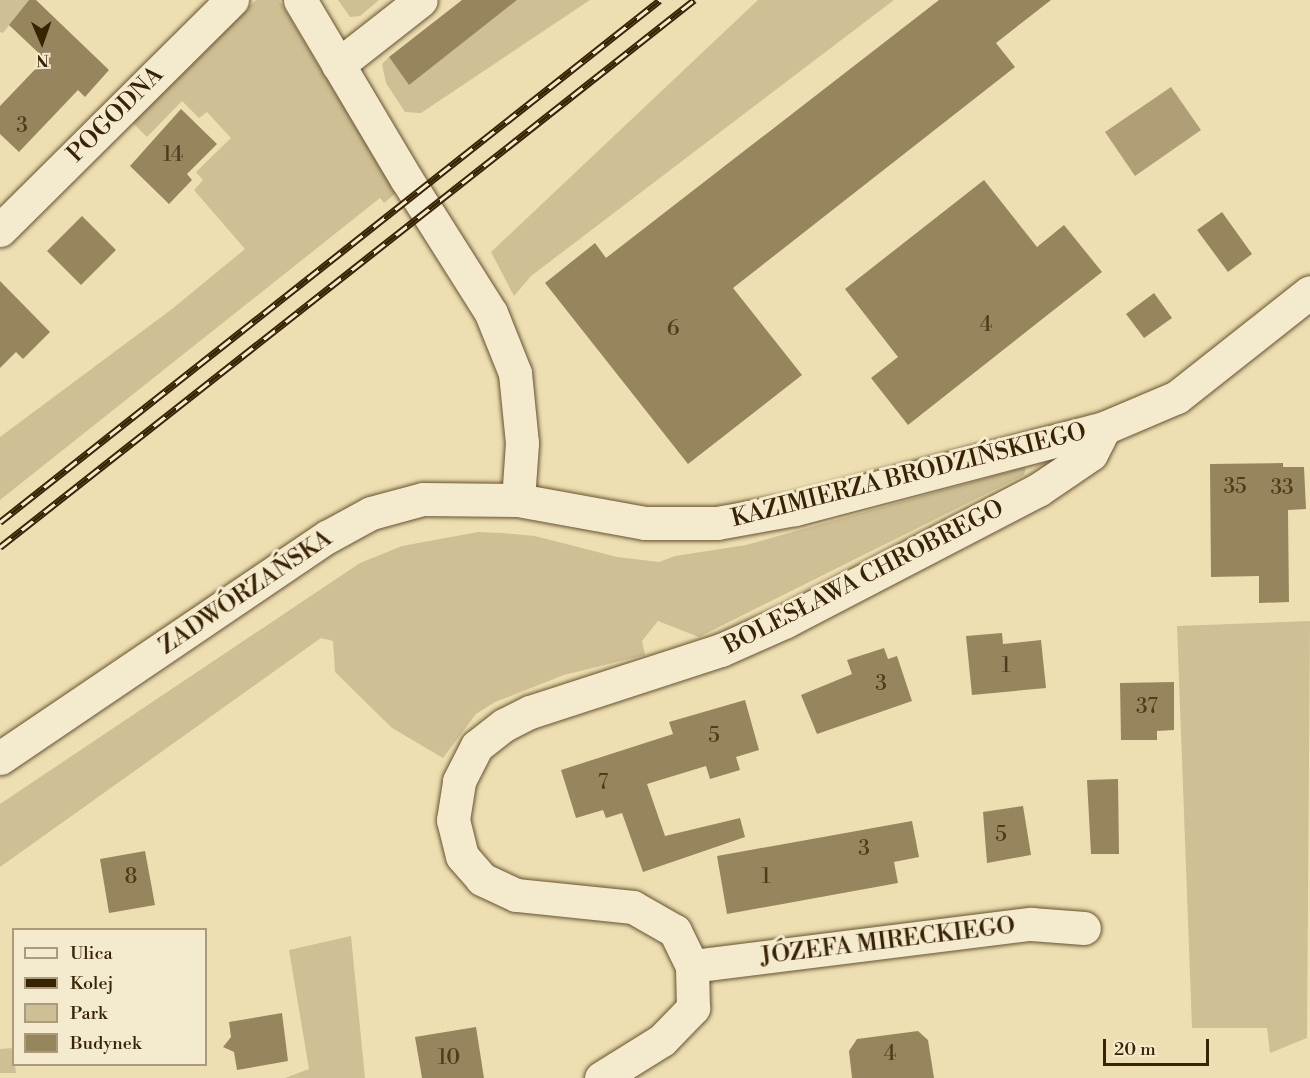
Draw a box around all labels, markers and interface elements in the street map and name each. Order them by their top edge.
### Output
north arrow [12,12,72,72]
text: N [36,50,49,70]
street label: POGODNA [62,61,170,169]
house number: 3 [16,113,28,139]
house number: 14 [163,142,183,168]
house number: 4 [980,312,992,338]
house number: 6 [667,316,679,342]
street label: KAZIMIERZA BRODZIŃSKIEGO [728,418,1090,534]
house number: 35 [1223,474,1247,500]
house number: 33 [1270,475,1294,501]
street label: BOLESŁAWA CHROBREGO [719,495,1009,661]
street label: ZADWÓRZAŃSKA [154,525,338,661]
house number: 1 [1001,653,1011,679]
house number: 3 [875,671,887,697]
house number: 37 [1136,694,1158,720]
house number: 5 [708,723,720,749]
house number: 7 [598,770,608,796]
house number: 5 [995,822,1007,848]
house number: 3 [858,836,870,862]
house number: 8 [125,864,137,890]
house number: 1 [761,864,771,890]
street label: JÓZEFA MIRECKIEGO [759,912,1017,972]
legend [12,928,207,1066]
text: Ulica [70,942,113,965]
text: Kolej [70,972,113,995]
text: Park [70,1002,107,1025]
scale bar [1106,1027,1212,1065]
text: Budynek [70,1032,141,1055]
text: 20 m [1114,1038,1156,1061]
house number: 4 [884,1041,896,1067]
house number: 10 [438,1045,460,1071]

